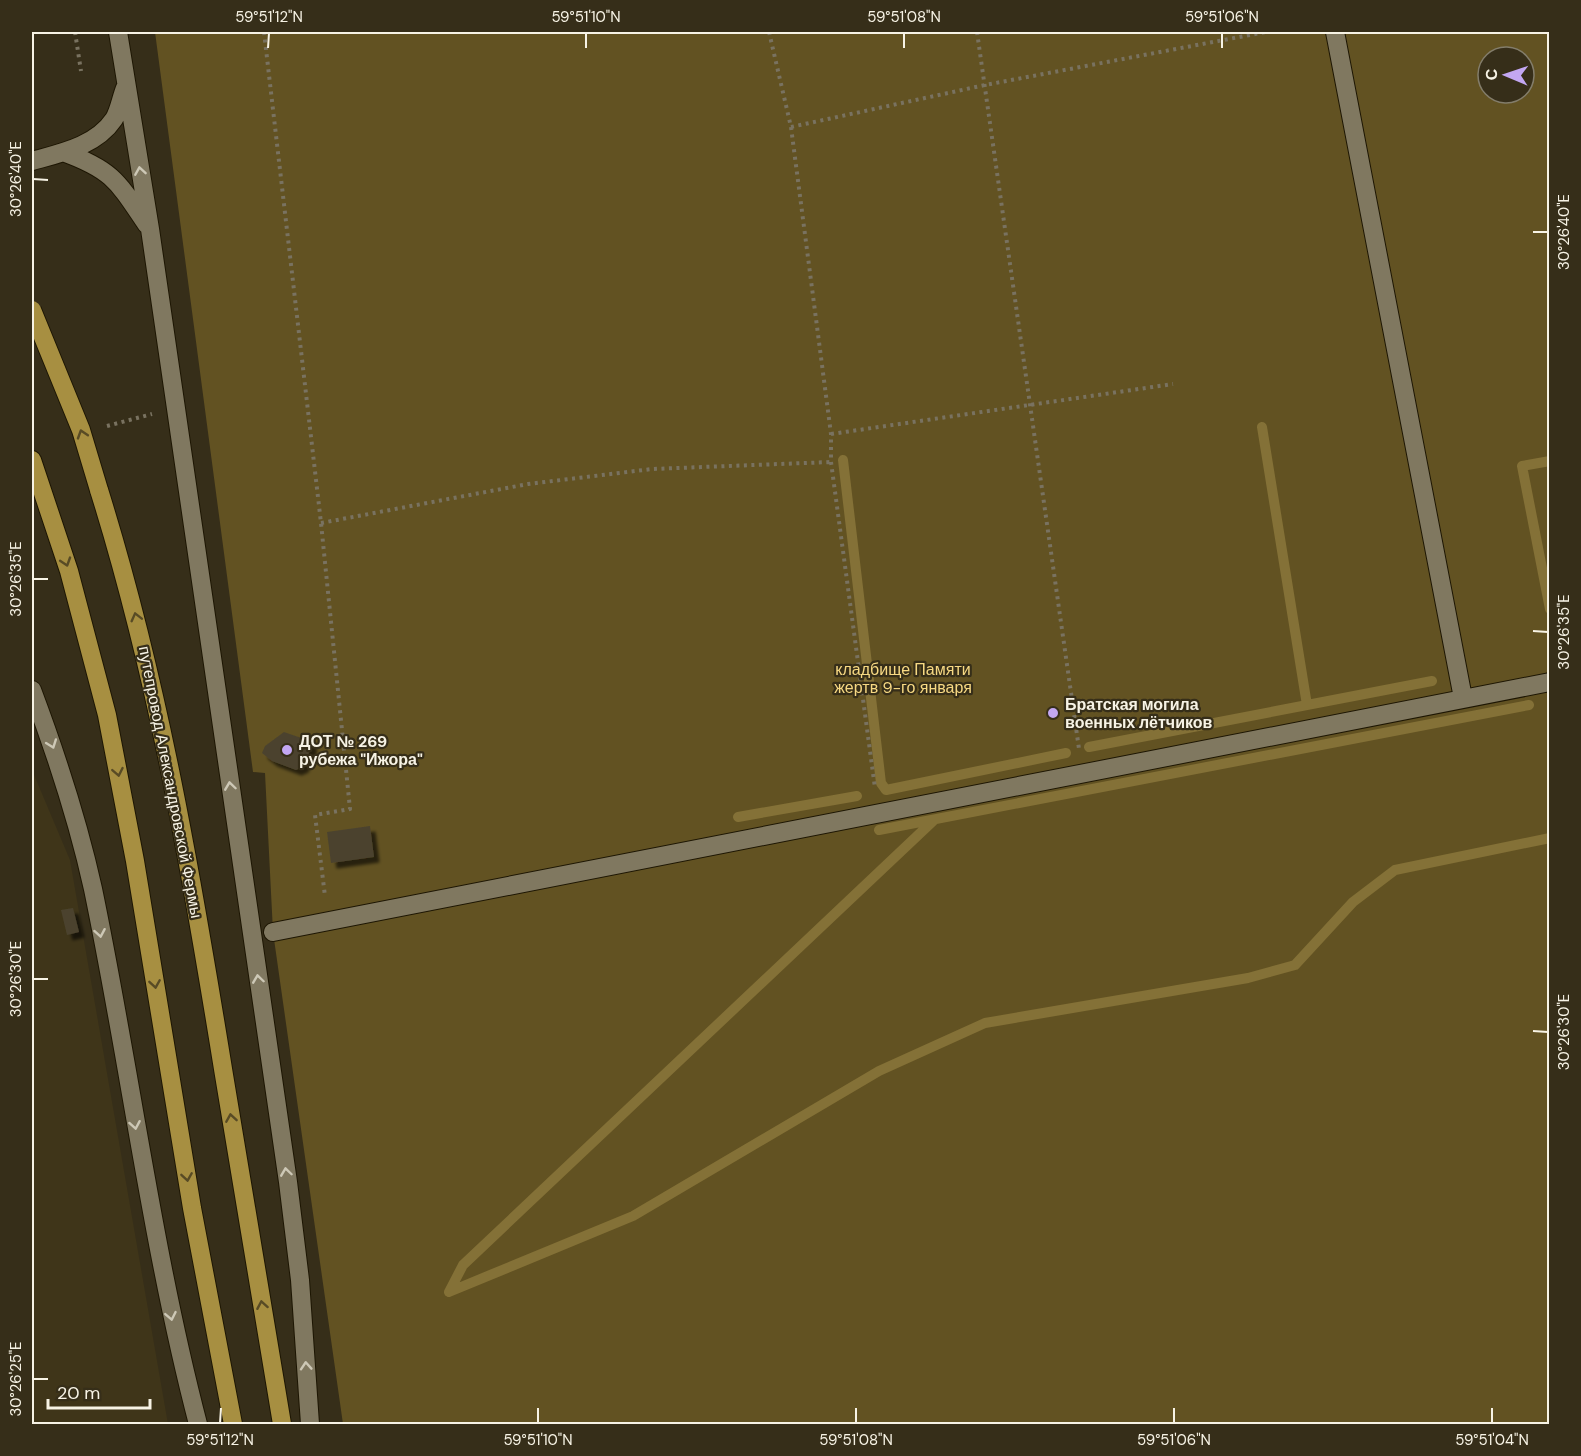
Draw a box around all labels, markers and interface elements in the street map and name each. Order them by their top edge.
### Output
text: 59°51'12"N [235,7,303,27]
text: 59°51'10"N [551,7,621,27]
text: 59°51'08"N [867,7,941,27]
text: 59°51'06"N [1185,7,1259,27]
north arrow [1476,45,1536,105]
text: С [1481,68,1502,81]
text: 30°26'40"E [6,141,26,217]
one-way arrow [135,166,147,175]
text: 30°26'40"E [1554,194,1574,270]
one-way arrow [77,429,89,440]
text: 30°26'35"E [6,541,26,617]
one-way arrow [59,556,71,567]
text: 30°26'35"E [1554,594,1574,670]
one-way arrow [131,612,144,622]
street label: путепровод Александровской Фермы [134,644,207,920]
park label: кладбище Памяти жертв 9-го января [834,659,972,698]
place label: Братская могила военных лётчиков [1065,694,1213,733]
marker: Братская могила военных лётчиков [1046,706,1060,720]
place label: ДОТ № 269 рубежа "Ижора" [299,731,423,770]
one-way arrow [45,738,57,749]
marker: ДОТ № 269 рубежа "Ижора" [280,743,294,757]
one-way arrow [111,766,124,776]
one-way arrow [225,782,237,791]
one-way arrow [94,928,106,938]
text: 30°26'30"E [6,941,26,1017]
one-way arrow [253,975,265,984]
one-way arrow [148,979,161,989]
text: 30°26'30"E [1554,994,1574,1070]
one-way arrow [225,1113,238,1123]
one-way arrow [128,1120,141,1130]
one-way arrow [281,1168,293,1177]
one-way arrow [180,1171,193,1181]
one-way arrow [256,1300,269,1310]
one-way arrow [164,1311,177,1321]
text: 30°26'25"E [6,1341,26,1417]
one-way arrow [300,1362,313,1371]
scale bar [48,1372,150,1410]
text: 20 m [57,1381,100,1405]
text: 59°51'12"N [186,1430,254,1450]
text: 59°51'10"N [503,1430,573,1450]
text: 59°51'08"N [819,1430,893,1450]
text: 59°51'06"N [1137,1430,1211,1450]
text: 59°51'04"N [1455,1430,1529,1450]

